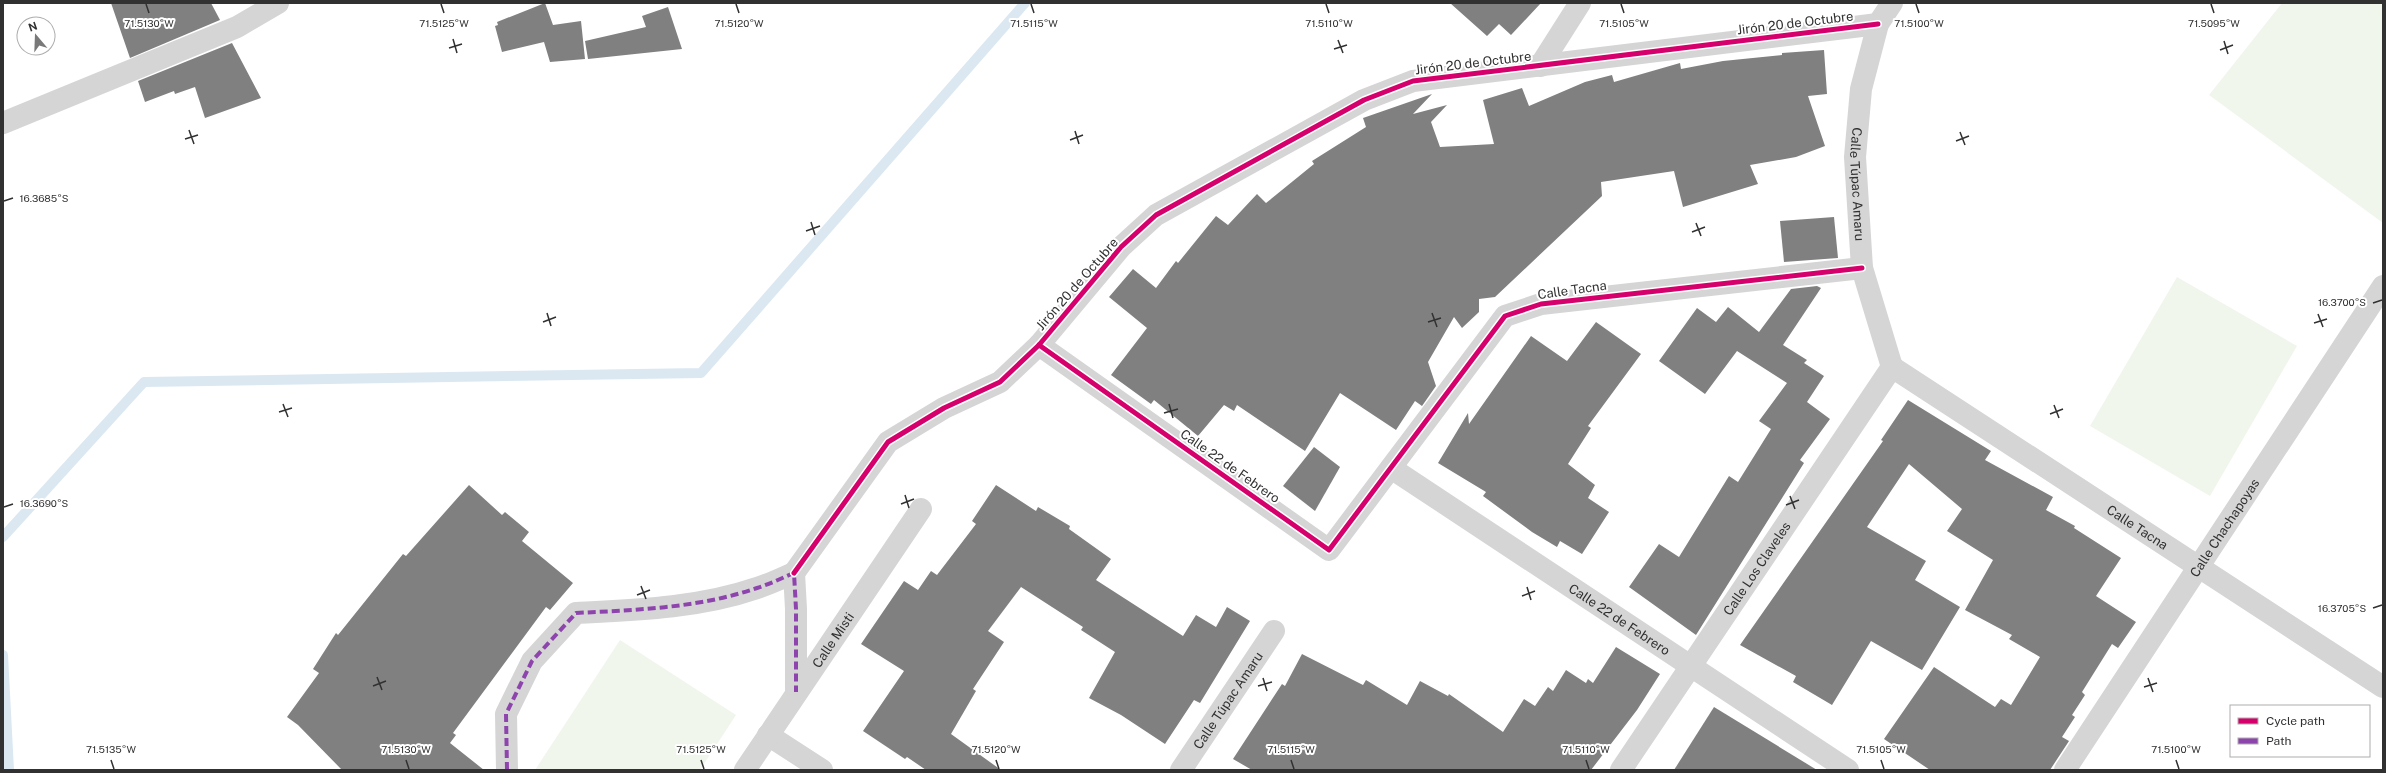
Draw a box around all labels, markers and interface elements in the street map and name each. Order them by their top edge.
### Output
street label: Jirón 20 de Octubre [1736,8,1854,38]
north arrow [16,16,56,56]
text: 71.5130°W [124,17,174,29]
text: 71.5125°W [419,17,469,29]
text: 71.5120°W [714,17,764,29]
text: 71.5115°W [1010,17,1058,29]
text: 71.5110°W [1305,17,1353,29]
text: 71.5105°W [1599,17,1649,29]
text: 71.5100°W [1894,17,1944,29]
text: 71.5095°W [2188,17,2240,29]
text: N [27,19,39,34]
street label: Jirón 20 de Octubre [1414,48,1532,78]
street label: Calle Túpac Amaru [1847,127,1868,242]
text: 16.3685°S [19,192,69,204]
street label: Jirón 20 de Octubre [1033,235,1121,333]
street label: Calle Tacna [1536,278,1608,302]
text: 16.3700°S [2318,296,2366,308]
street label: Calle 22 de Febrero [1177,426,1283,506]
street label: Calle Chachapoyas [2186,476,2262,580]
text: 16.3690°S [20,497,69,509]
street label: Calle Tacna [2104,502,2171,552]
street label: Calle Los Claveles [1720,519,1793,618]
street label: Calle 22 de Febrero [1566,580,1673,658]
text: 16.3705°S [2318,602,2366,614]
street label: Calle Misti [809,609,857,670]
street label: Calle Túpac Amaru [1190,649,1266,752]
legend [2230,705,2370,757]
text: Cycle path [2266,714,2325,728]
text: Path [2266,734,2292,748]
text: 71.5135°W [86,743,136,755]
text: 71.5130°W [381,743,431,755]
text: 71.5125°W [676,743,726,755]
text: 71.5120°W [971,743,1021,755]
text: 71.5115°W [1267,743,1315,755]
text: 71.5110°W [1562,743,1610,755]
text: 71.5105°W [1856,743,1906,755]
text: 71.5100°W [2151,743,2201,755]

